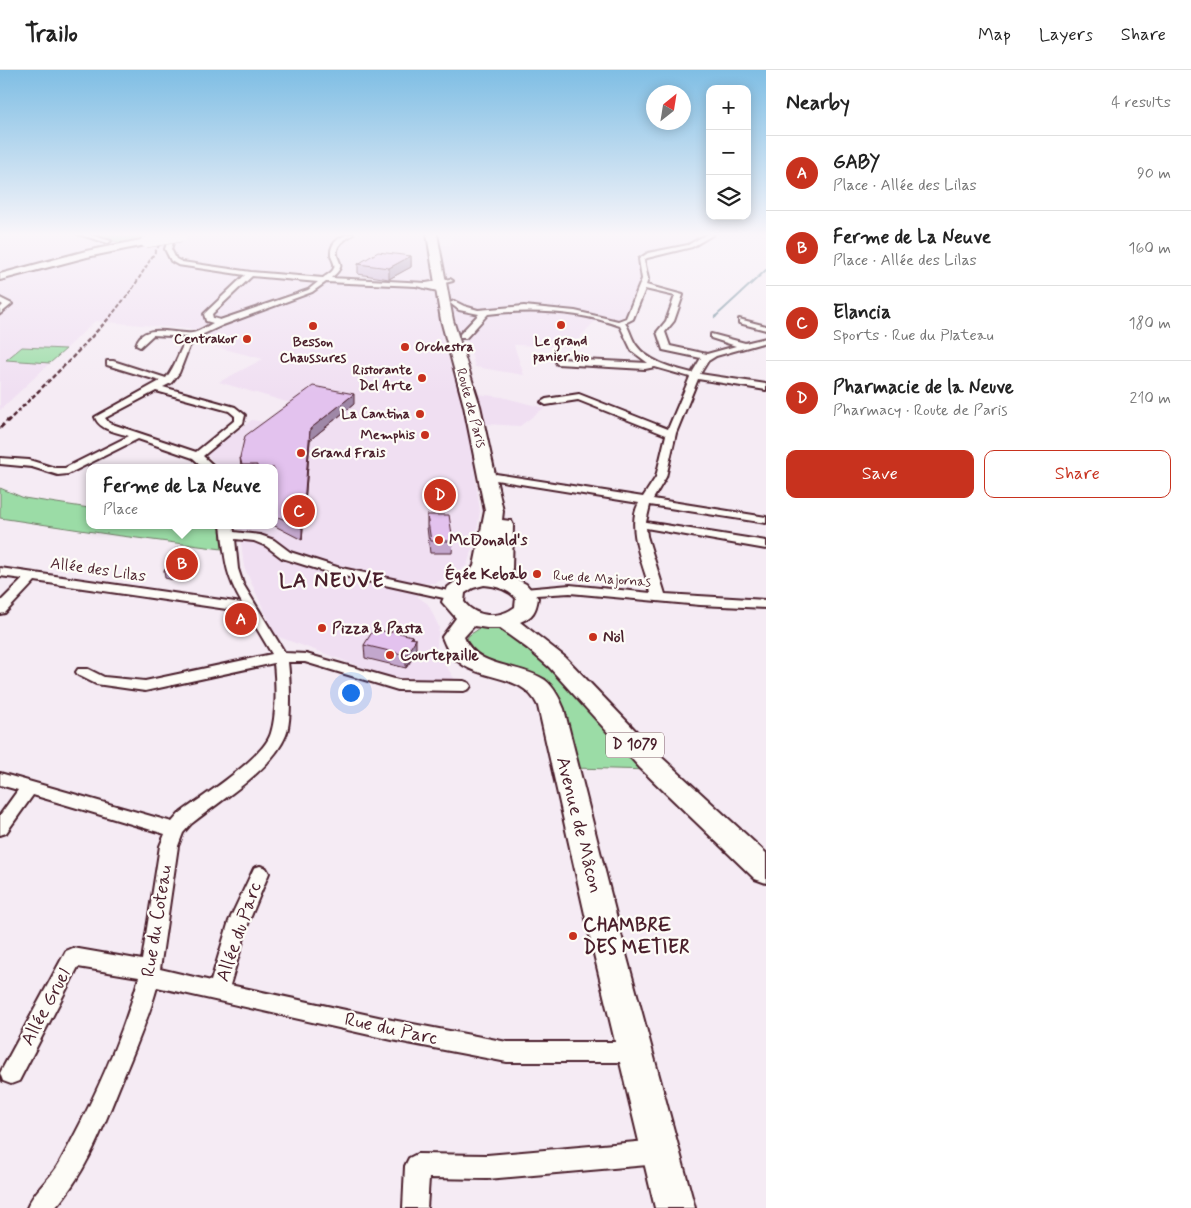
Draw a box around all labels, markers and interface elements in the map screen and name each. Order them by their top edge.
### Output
text: Trailo [25,19,78,50]
text: Map [978,23,1011,47]
text: Layers [1039,23,1093,47]
text: Share [1121,23,1166,47]
north arrow [646,85,691,130]
map controls [706,85,751,220]
button: + [706,85,751,130]
text: Nearby [786,89,850,117]
text: 4 results [1111,92,1171,113]
button: − [706,130,751,175]
text: GABY [833,150,880,175]
text: A [797,163,807,184]
text: 90 m [1137,163,1171,184]
button: layers [706,175,751,220]
text: Place · Allée des Lilas [833,175,977,196]
text: Ferme de La Neuve [833,225,991,250]
text: B [797,238,807,259]
text: 160 m [1128,238,1171,259]
text: Place · Allée des Lilas [833,250,977,271]
text: Elancia [833,300,891,325]
text: C [796,313,808,334]
text: 180 m [1128,313,1171,334]
marker: Le grand panier bio [555,319,567,331]
marker: Besson Chaussures [307,320,319,332]
text: Sports · Rue du Plateau [833,325,994,346]
place label: Centrakor [174,330,237,348]
place label: Le grand panier bio [533,332,590,366]
marker: Centrakor [241,333,253,345]
place label: Besson Chaussures [280,333,347,367]
place label: Orchestra [415,338,474,356]
marker: Orchestra [399,341,411,353]
place label: Ristorante Del Arte [353,361,412,395]
street label: Route de Paris [452,366,490,450]
marker: Ristorante Del Arte [416,372,428,384]
text: Pharmacie de la Neuve [833,375,1014,400]
text: D [796,388,808,409]
text: 210 m [1130,388,1171,409]
text: Pharmacy · Route de Paris [833,400,1007,421]
place label: La Cantina [341,405,410,423]
marker: La Cantina [414,408,426,420]
place label: Memphis [360,426,416,444]
marker: Memphis [419,429,431,441]
place label: Grand Frais [311,444,386,462]
marker: Grand Frais [295,447,307,459]
button: Save [786,450,974,498]
button: Share [984,450,1171,498]
popup [86,464,278,529]
text: Ferme de La Neuve [103,474,261,499]
pin: D [424,476,456,514]
pin: C [283,492,315,530]
text: Place [103,499,138,520]
place label: McDonald's [449,530,528,551]
marker: McDonald's [433,534,445,546]
pin: B [166,545,198,583]
street label: Allée des Lilas [49,553,147,587]
place label: Égée Kebab [445,563,527,586]
district label: LA NEUVE [279,567,385,595]
street label: Rue de Majornas [552,567,652,591]
marker: Égée Kebab [531,568,543,580]
pin: A [225,600,257,638]
place label: Pizza & Pasta [332,618,423,639]
marker: Pizza & Pasta [316,622,328,634]
place label: Nöl [603,627,624,648]
marker: Nöl [587,631,599,643]
place label: Courtepaille [400,645,479,666]
marker: Courtepaille [384,649,396,661]
your location [338,680,364,706]
road number: D 1079 [606,732,664,758]
street label: Avenue de Mâcon [550,754,608,896]
street label: Rue du Coteau [136,863,178,979]
street label: Allée du Parc [210,879,268,985]
place label: CHAMBRE DES METIER [583,913,690,960]
marker: CHAMBRE DES METIER [567,930,579,942]
street label: Allée Gruel [15,964,77,1050]
street label: Rue du Parc [342,1007,440,1051]

